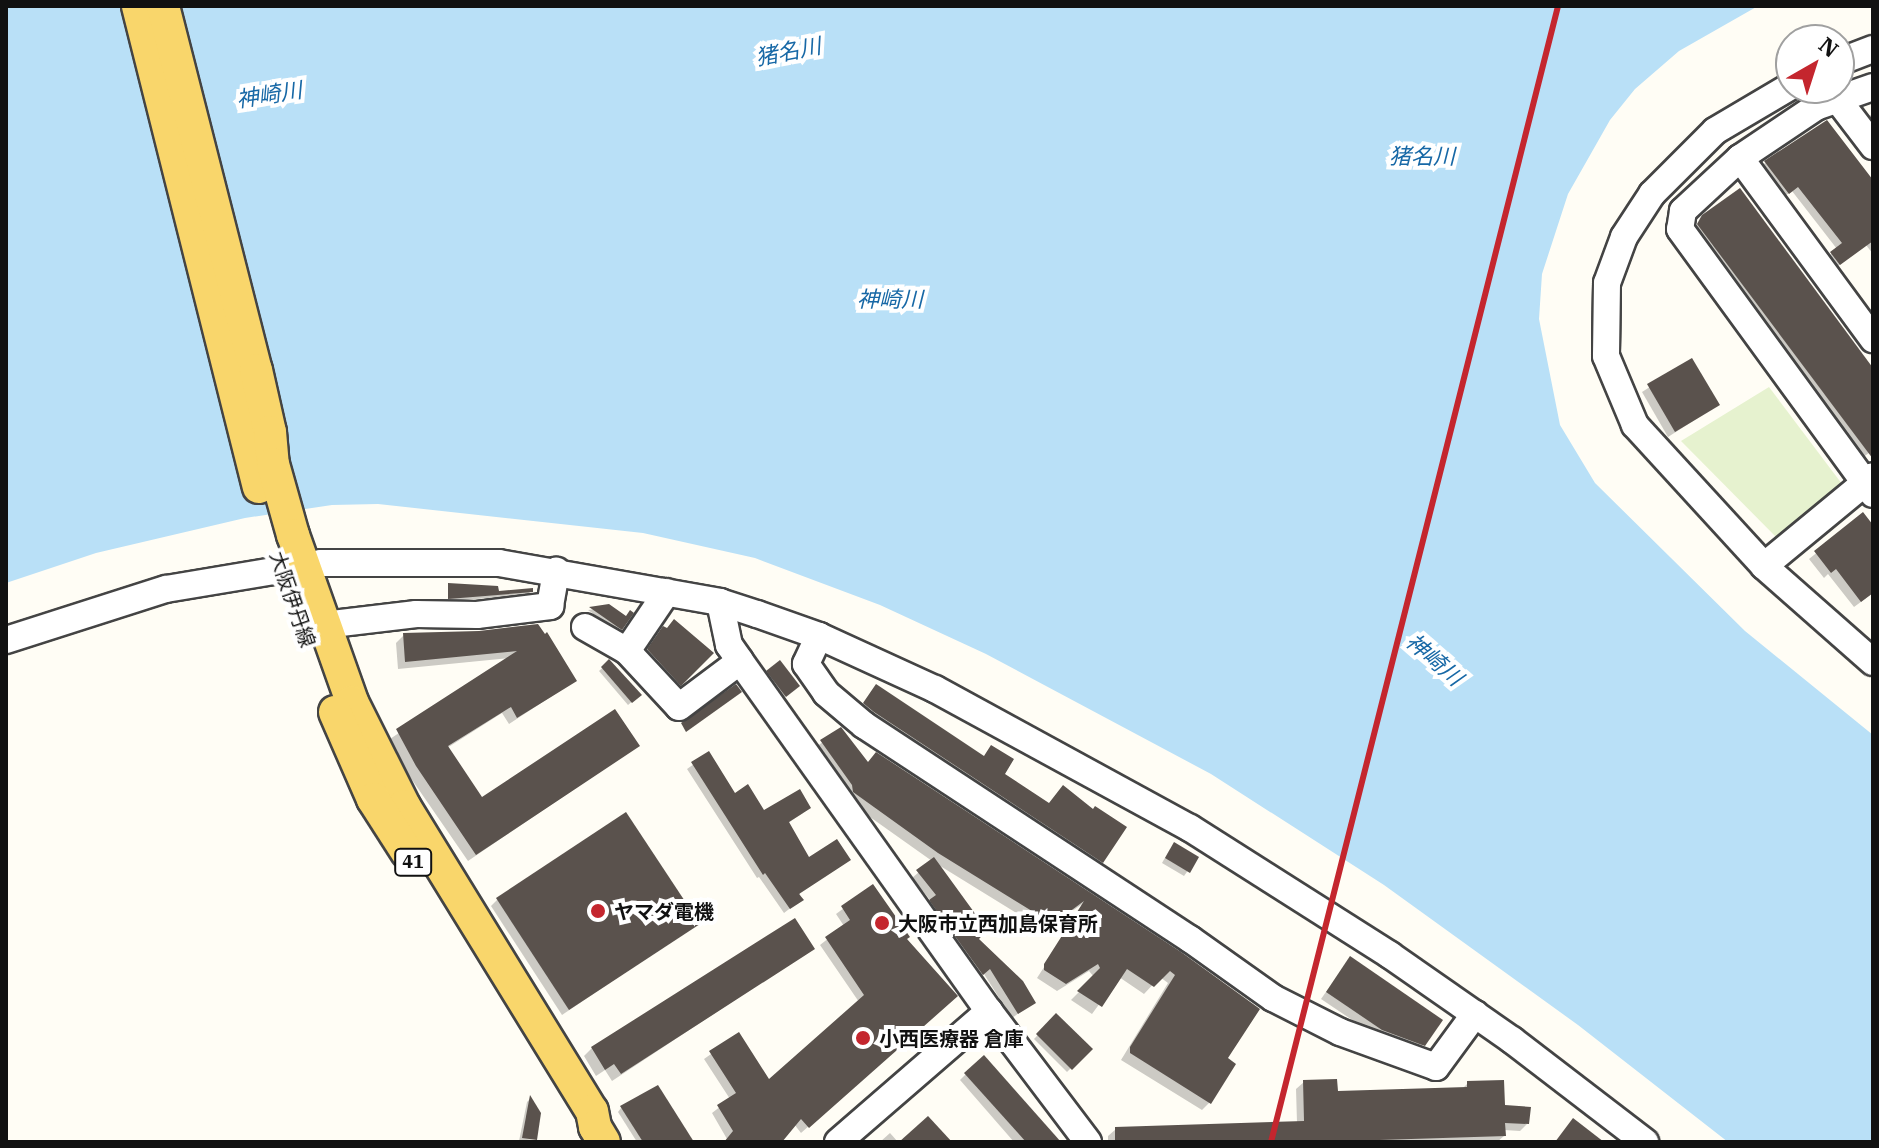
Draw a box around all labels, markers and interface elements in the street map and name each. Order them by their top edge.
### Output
north arrow [1775,24,1855,104]
text: N [1813,30,1845,63]
water label: 猪名川 [753,32,823,70]
water label: 神崎川 [234,76,304,112]
water label: 猪名川 [1389,143,1455,169]
water label: 神崎川 [857,286,923,312]
street label: 大阪伊丹線 [265,548,321,650]
water label: 神崎川 [1401,627,1469,691]
road number: 41 [393,848,433,876]
place label: ヤマダ電機 [614,899,714,923]
marker: ヤマダ電機 [589,902,607,920]
place label: 大阪市立西加島保育所 [898,911,1098,935]
marker: 大阪市立西加島保育所 [873,914,891,932]
place label: 小西医療器 倉庫 [879,1026,1024,1050]
marker: 小西医療器 倉庫 [854,1029,872,1047]

